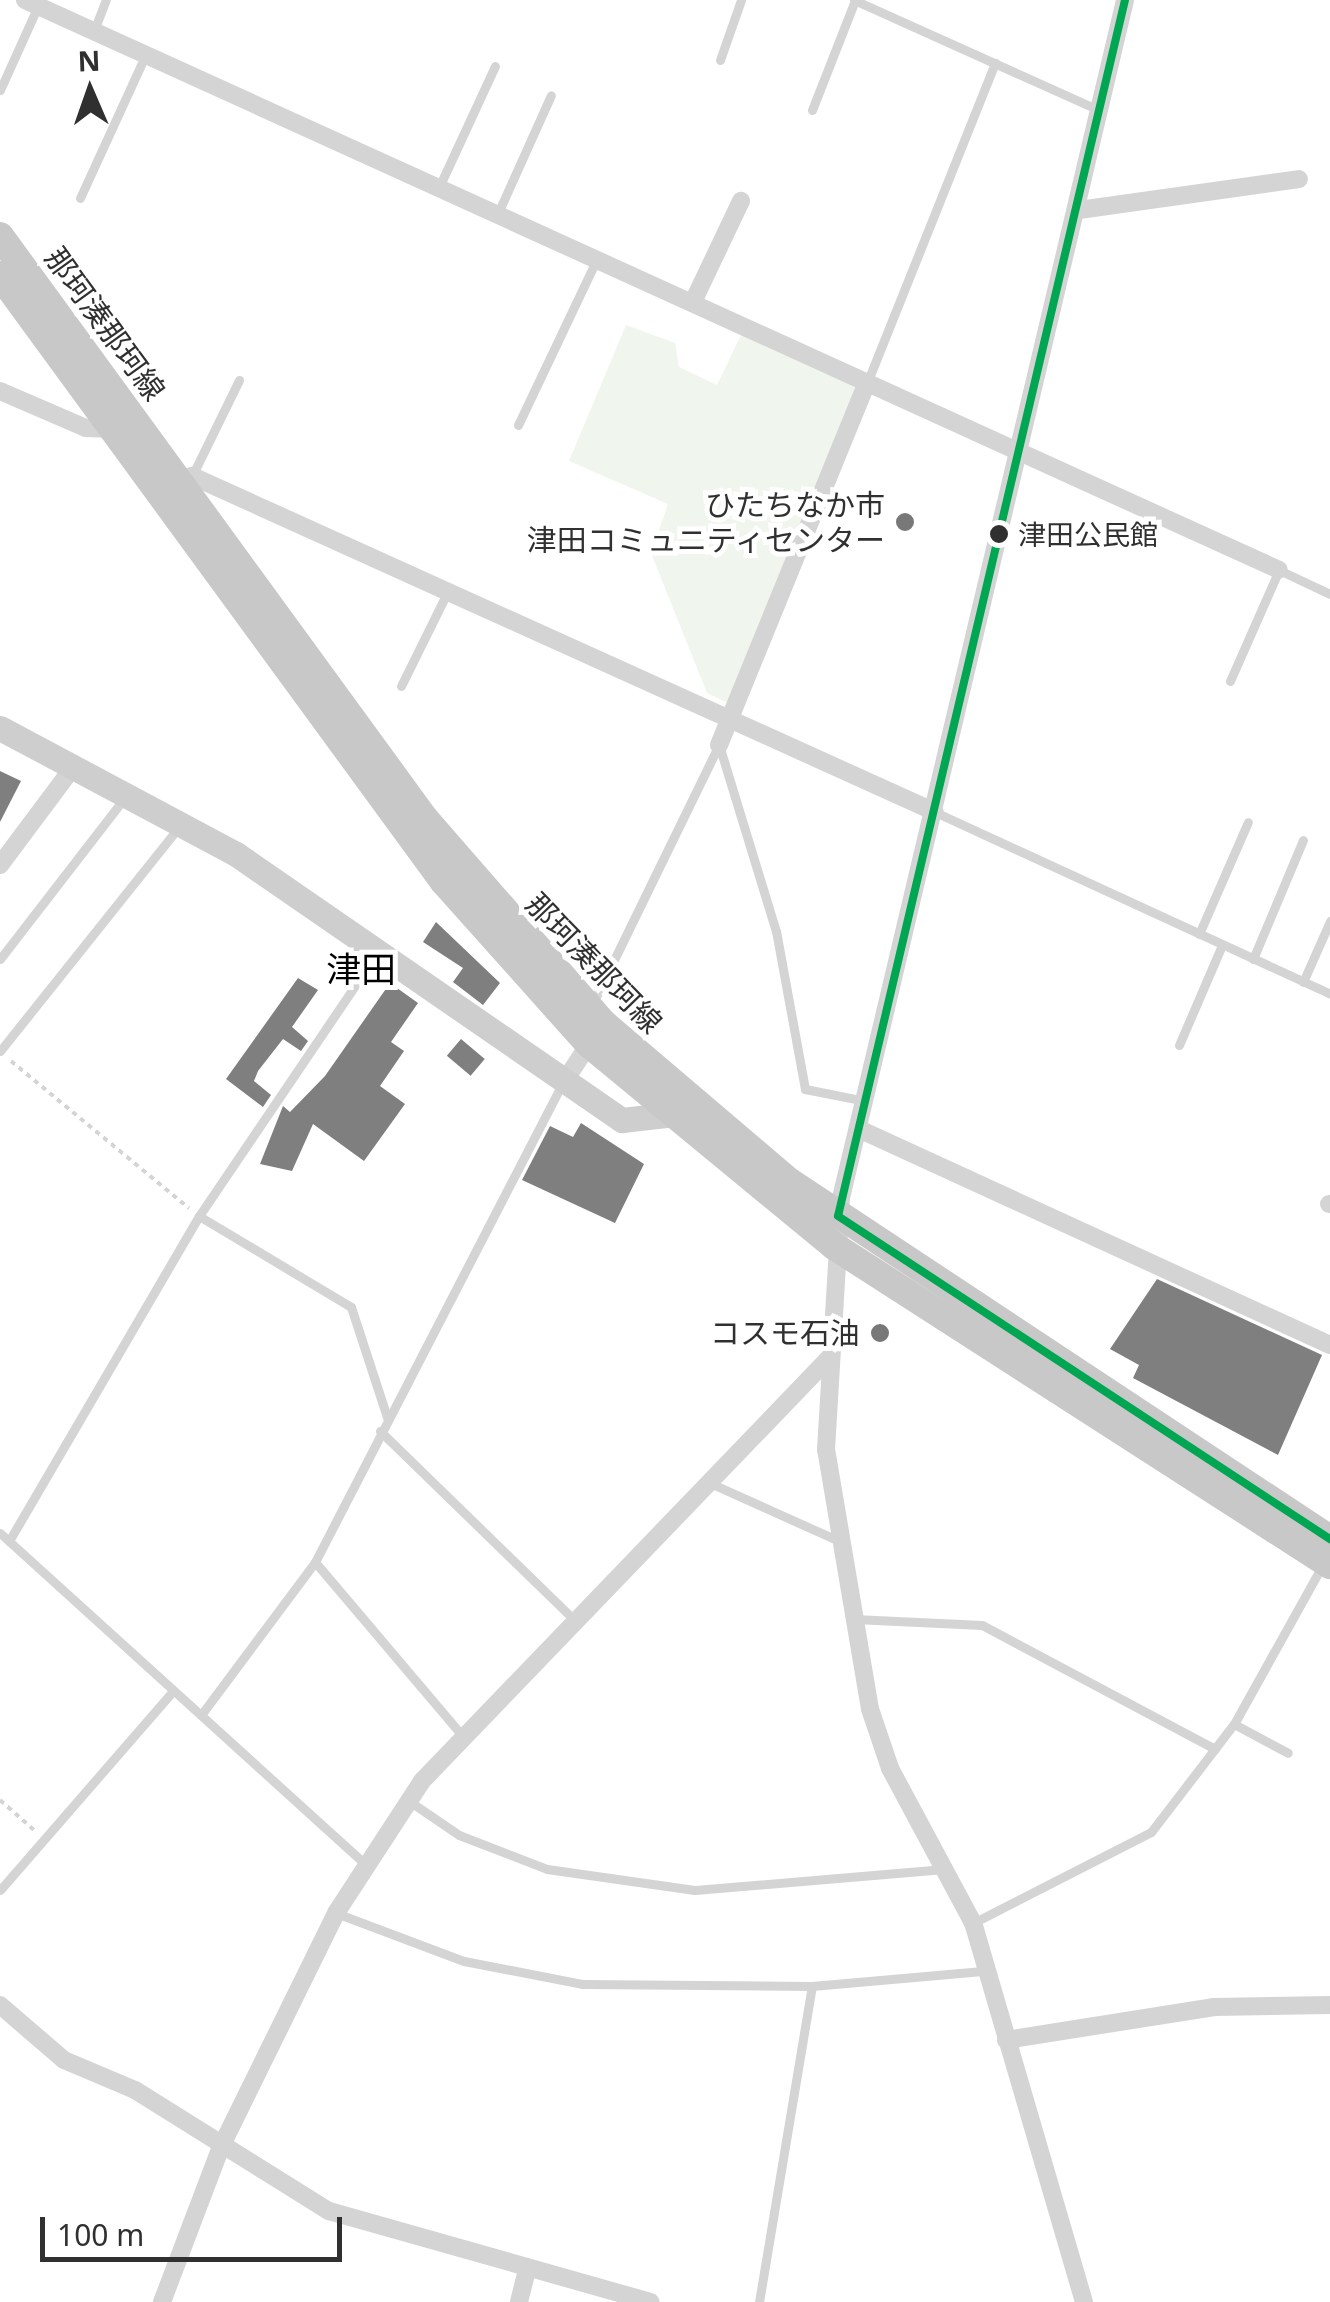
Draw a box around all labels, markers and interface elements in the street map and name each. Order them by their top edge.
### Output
north arrow [40,40,140,140]
text: N [77,41,101,79]
street label: 那珂湊那珂線 [38,241,172,407]
place label: ひたちなか市 津田コミュニティセンター [525,487,885,558]
marker: ひたちなか市 津田コミュニティセンター [894,511,916,533]
place label: 津田公民館 [1018,517,1158,551]
marker: 津田公民館 [989,524,1009,544]
street label: 那珂湊那珂線 [519,886,669,1040]
district label: 津田 [326,948,396,990]
place label: コスモ石油 [710,1315,860,1351]
marker: コスモ石油 [869,1322,891,1344]
scale bar [45,2197,348,2259]
text: 100 m [57,2214,144,2255]

